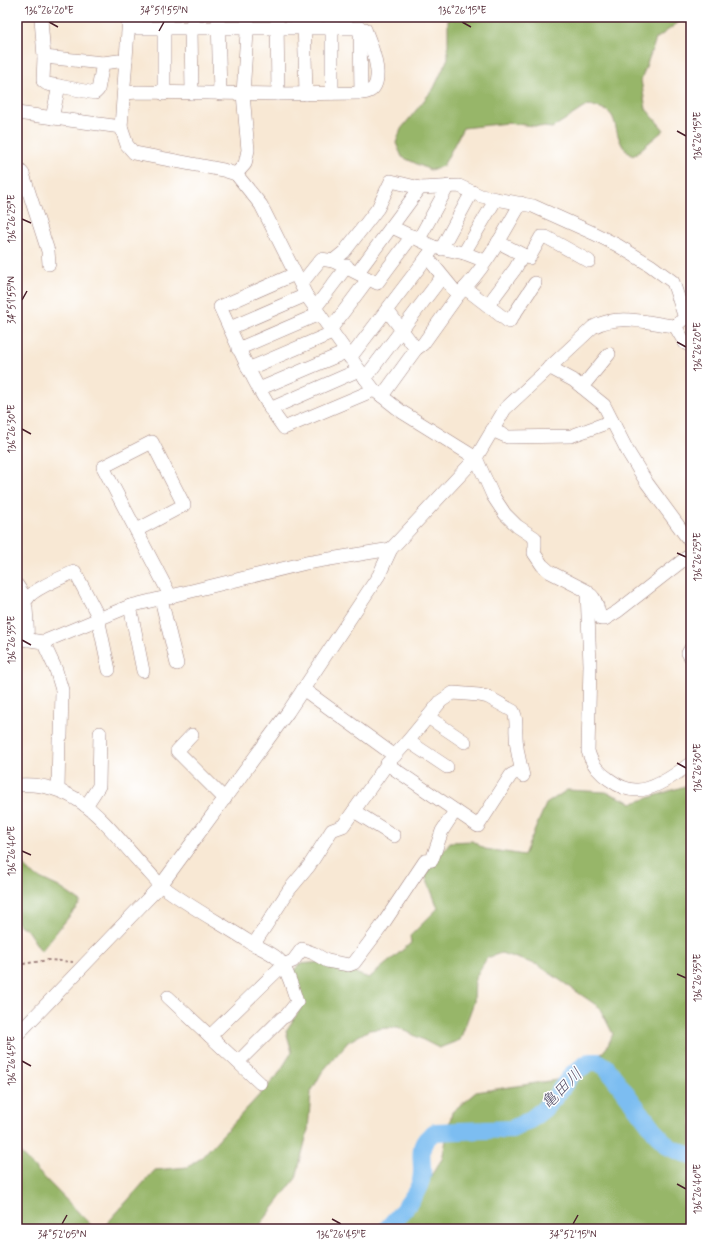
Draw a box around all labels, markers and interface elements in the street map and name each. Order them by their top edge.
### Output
text: 136°26'20"E [24,4,74,18]
text: 34°51'55"N [140,4,188,18]
text: 136°26'15"E [438,4,486,18]
text: 136°26'15"E [691,112,705,160]
text: 136°26'25"E [5,194,19,244]
text: 34°51'55"N [5,276,19,324]
text: 136°26'20"E [691,322,705,372]
text: 136°26'30"E [5,404,19,454]
text: 136°26'25"E [691,532,705,582]
text: 136°26'35"E [5,616,19,664]
text: 136°26'30"E [691,743,705,793]
text: 136°26'40"E [5,826,19,876]
text: 136°26'35"E [691,954,705,1002]
text: 136°26'45"E [5,1036,19,1086]
water label: 亀田川 [536,1063,588,1115]
text: 136°26'40"E [691,1164,705,1214]
text: 34°52'05"N [38,1228,87,1242]
text: 136°26'45"E [316,1228,366,1242]
text: 34°52'15"N [549,1228,597,1242]

